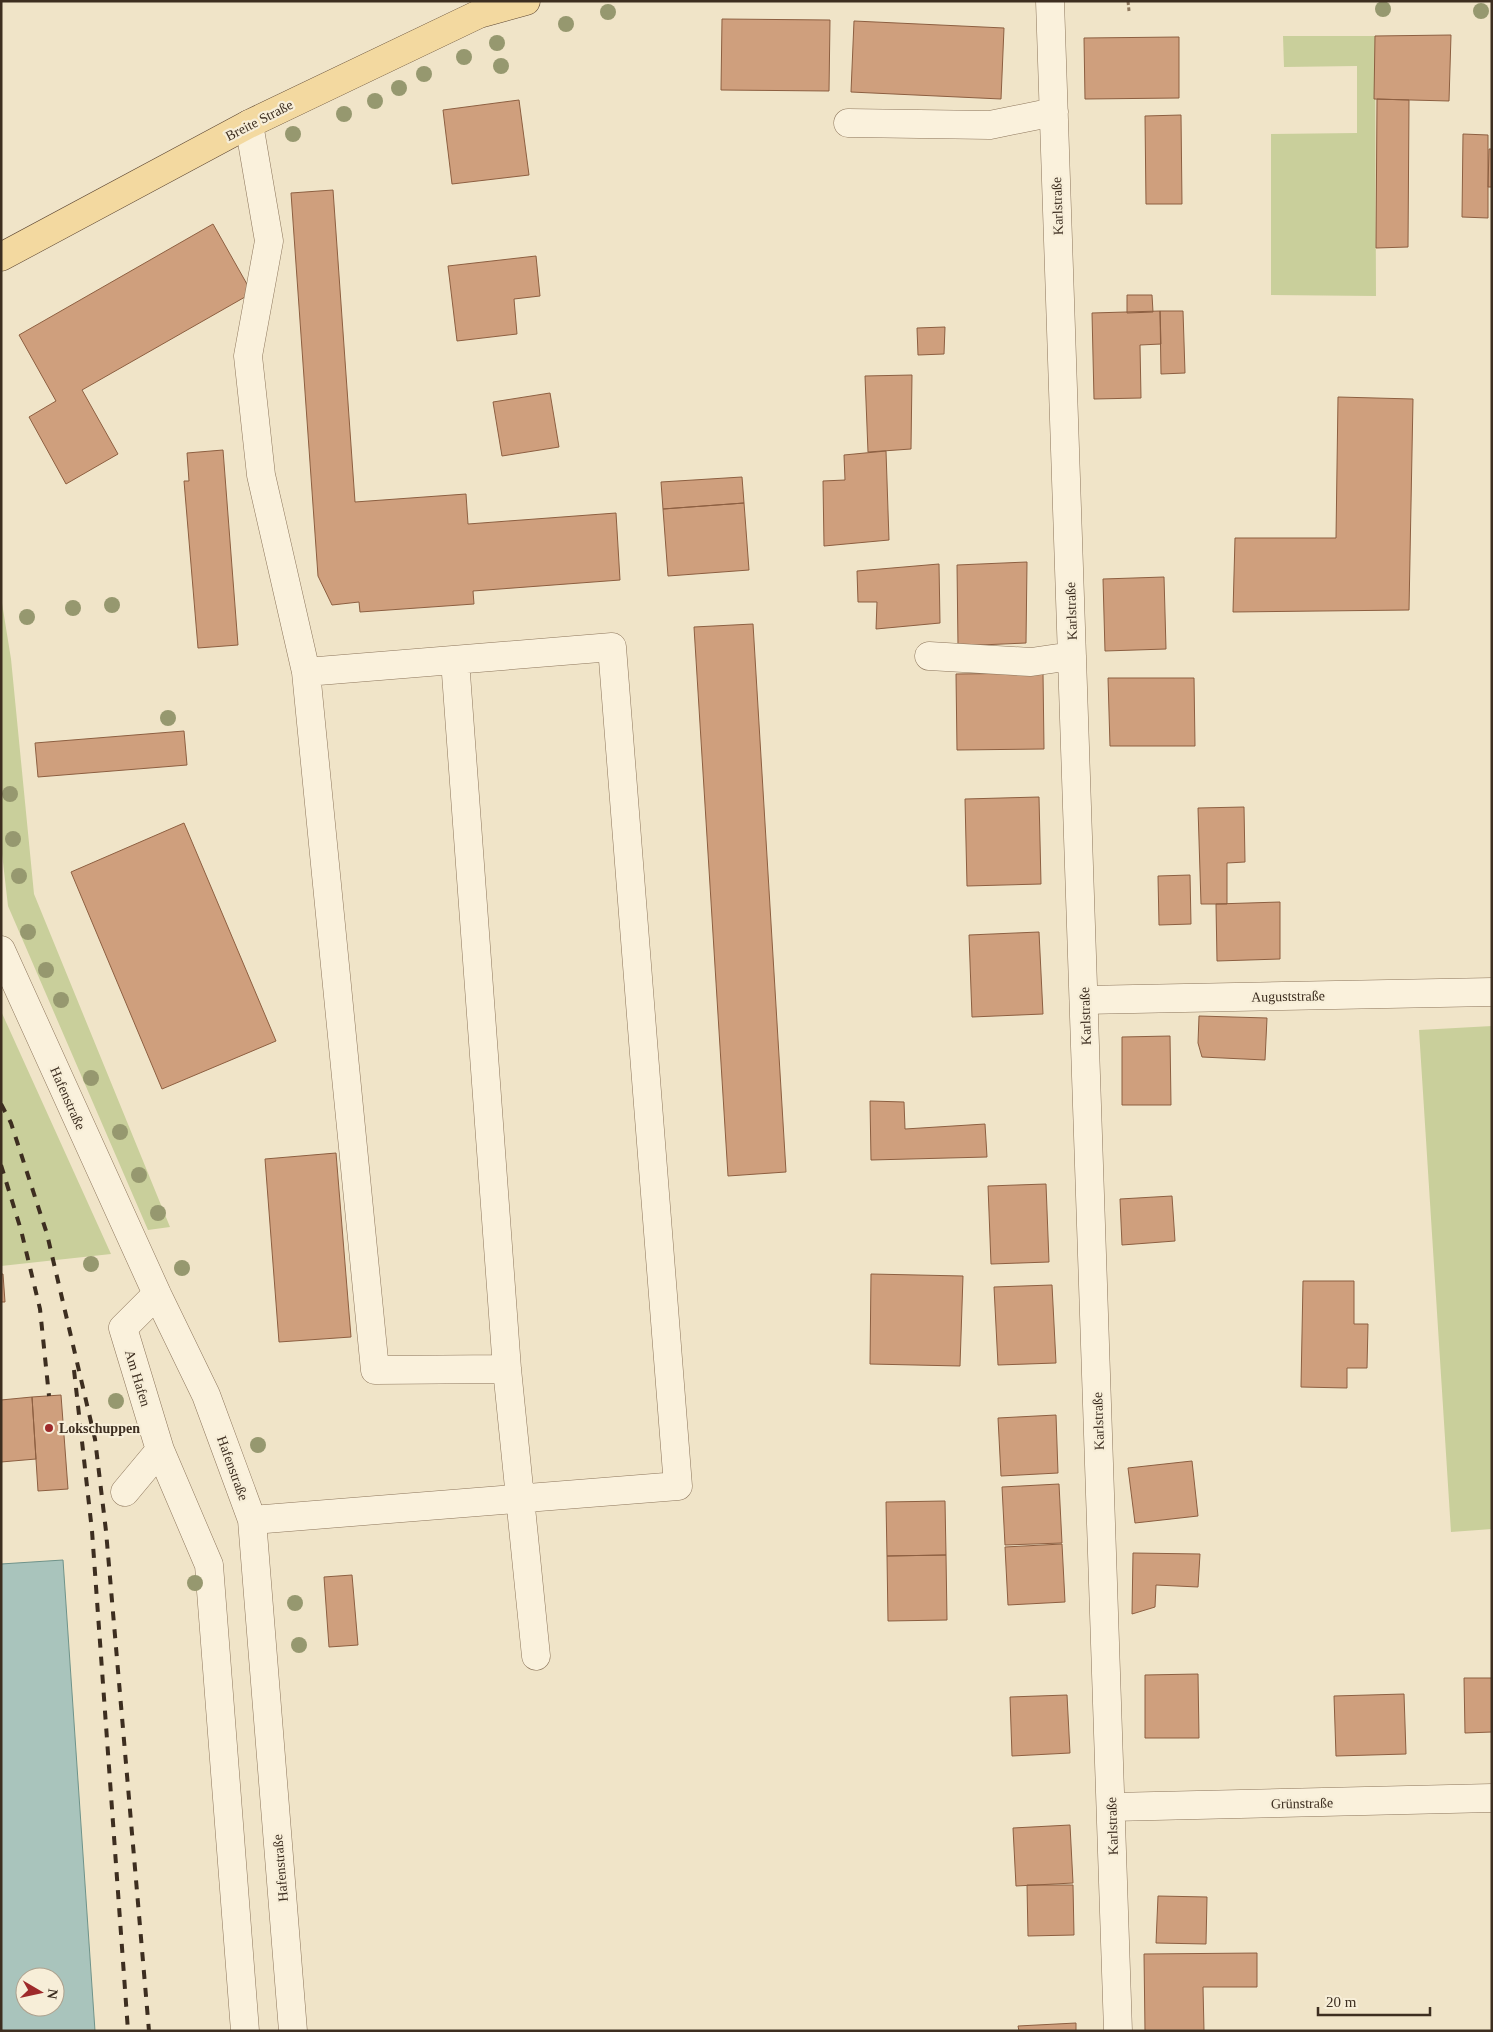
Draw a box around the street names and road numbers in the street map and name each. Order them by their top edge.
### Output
street label: Breite Straße [223,97,295,144]
street label: Karlstraße [1049,177,1066,235]
street label: Karlstraße [1063,582,1080,640]
street label: Karlstraße [1077,987,1094,1045]
street label: Auguststraße [1251,988,1325,1005]
street label: Hafenstraße [47,1064,88,1132]
street label: Am Hafen [122,1348,153,1408]
street label: Karlstraße [1090,1392,1107,1450]
street label: Hafenstraße [214,1434,251,1503]
street label: Grünstraße [1271,1795,1333,1812]
street label: Karlstraße [1104,1797,1121,1855]
street label: Hafenstraße [270,1834,291,1902]

